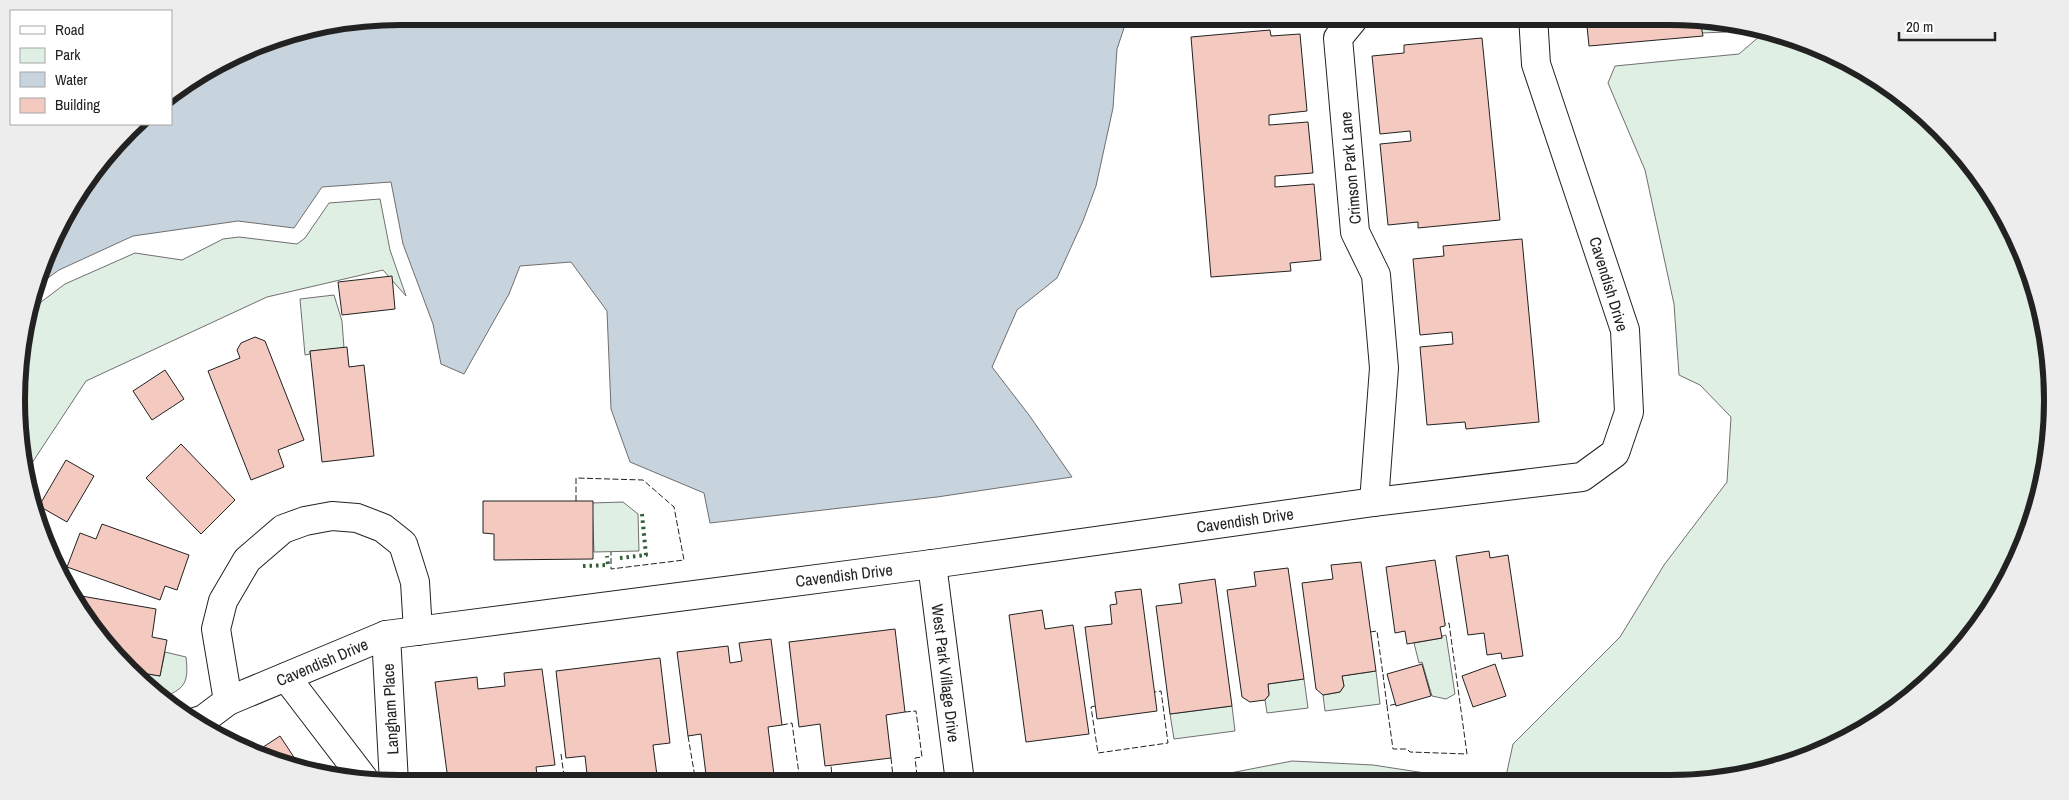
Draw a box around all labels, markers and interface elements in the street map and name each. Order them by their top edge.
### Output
legend [10,10,172,125]
scale bar [1899,10,1995,42]
text: 20 m [1906,16,1933,37]
text: Road [55,19,84,40]
text: Park [55,44,81,65]
text: Water [55,69,87,90]
text: Building [55,94,100,115]
street label: Crimson Park Lane [1334,111,1366,225]
street label: Cavendish Drive [1584,234,1634,334]
street label: Cavendish Drive [1195,502,1295,538]
street label: Cavendish Drive [794,558,894,592]
street label: West Park Village Drive [927,603,965,743]
street label: Cavendish Drive [273,633,371,691]
street label: Langham Place [377,663,403,755]

